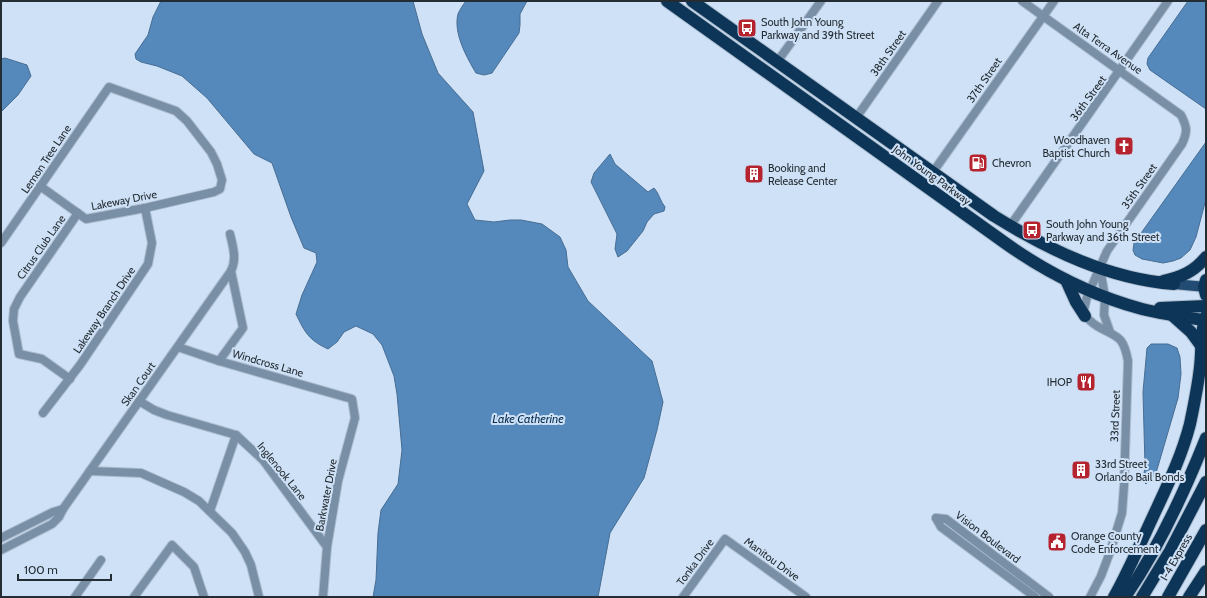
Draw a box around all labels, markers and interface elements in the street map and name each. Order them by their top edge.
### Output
place label: South John Young Parkway and 39th Street [761,15,875,42]
bus stop icon: South John Young Parkway and 39th Street [736,17,758,39]
street label: Alta Terra Avenue [1071,19,1145,77]
street label: 38th Street [867,27,909,79]
street label: 37th Street [963,54,1005,105]
street label: 36th Street [1067,72,1109,123]
street label: Lemon Tree Lane [18,122,74,196]
place label: Woodhaven Baptist Church [1043,133,1110,160]
church icon: Woodhaven Baptist Church [1113,135,1135,157]
street label: John Young Parkway [890,141,974,208]
fuel station icon: Chevron [967,152,989,174]
place label: Chevron [992,156,1031,170]
street label: 35th Street [1118,160,1160,211]
place label: Booking and Release Center [768,161,838,188]
building icon: Booking and Release Center [743,163,765,185]
street label: Lakeway Drive [90,187,158,213]
street label: Citrus Club Lane [14,212,69,282]
place label: South John Young Parkway and 36th Street [1046,217,1160,244]
bus stop icon: South John Young Parkway and 36th Street [1021,219,1043,241]
street label: Lakeway Branch Drive [70,264,138,356]
street label: Windcross Lane [231,346,306,380]
street label: Skan Court [118,359,158,409]
restaurant icon: IHOP [1075,371,1097,393]
place label: IHOP [1047,375,1073,389]
street label: 33rd Street [1107,389,1123,442]
water label: Lake Catherine [492,411,564,426]
street label: Inglenook Lane [254,439,310,503]
street label: Barkwater Drive [312,457,340,532]
place label: 33rd Street Orlando Bail Bonds [1095,457,1185,484]
building icon: 33rd Street Orlando Bail Bonds [1070,459,1092,481]
street label: Vision Boulevard [953,508,1023,566]
place label: Orange County Code Enforcement [1071,529,1159,556]
public building icon: Orange County Code Enforcement [1046,531,1068,553]
street label: I-4 Express [1157,531,1195,583]
street label: Manitou Drive [741,534,803,584]
street label: Tonka Drive [673,536,717,588]
scale bar [18,556,111,582]
text: 100 m [24,562,58,577]

